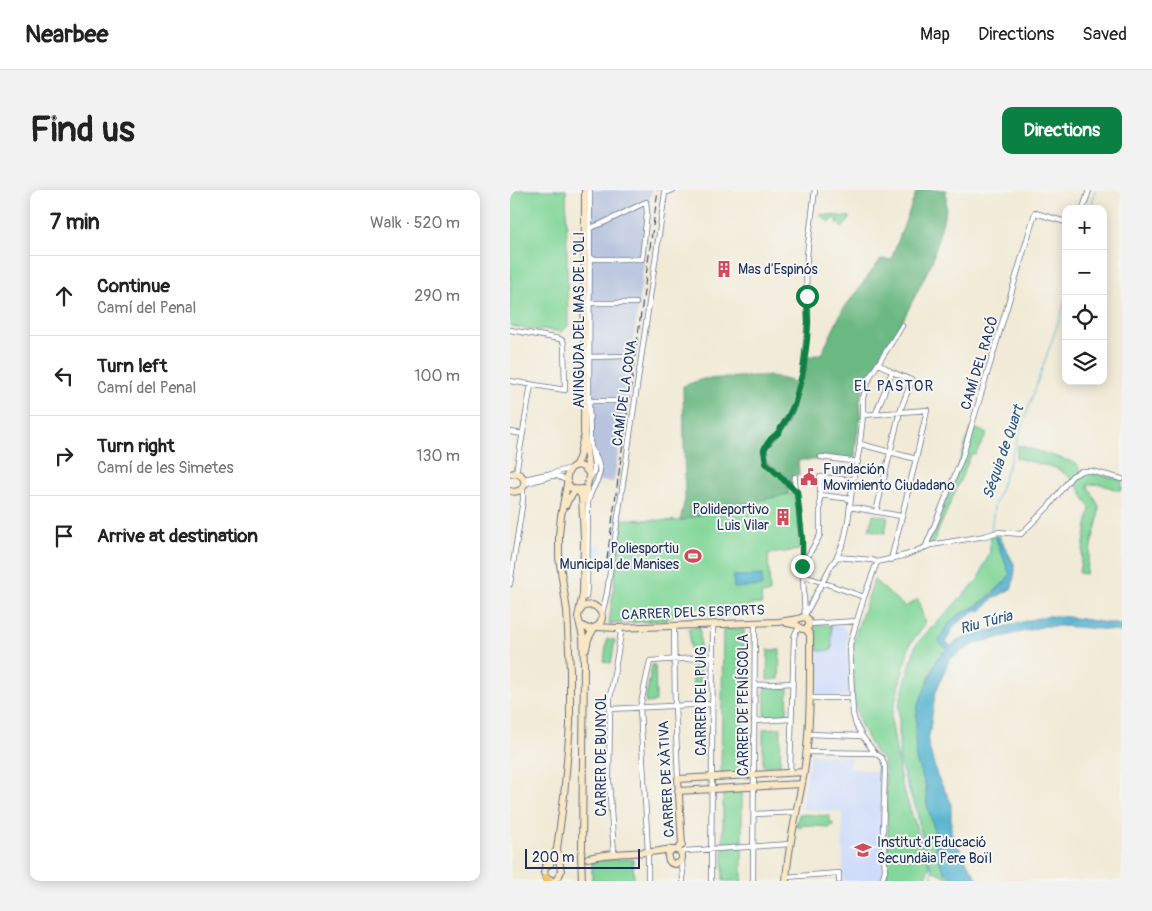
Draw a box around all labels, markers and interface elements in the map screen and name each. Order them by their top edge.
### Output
text: Nearbee [25,20,108,49]
text: Map [920,23,950,46]
text: Directions [978,23,1054,46]
text: Saved [1082,23,1127,46]
button: Directions [1002,107,1122,154]
text: Find us [30,108,135,152]
map controls [1062,205,1107,385]
button: + [1062,205,1107,250]
text: 7 min [50,209,100,236]
text: Walk · 520 m [370,213,460,233]
street label: AVINGUDA DEL MAS DE L'OLI [571,232,588,408]
button: − [1062,250,1107,295]
building icon: Mas d'Espinós [714,259,734,279]
place label: Mas d'Espinós [738,261,819,278]
text: Continue [97,274,170,298]
icon: ahead [50,282,78,310]
route start [796,285,819,308]
text: 290 m [414,286,460,306]
button: locate [1062,295,1107,340]
text: Camí del Penal [97,298,196,318]
street label: CAMÍ DEL RACÓ [956,314,1002,412]
street label: CAMÍ DE LA COVA [608,339,640,447]
button: layers [1062,340,1107,385]
text: Turn left [97,354,167,378]
icon: left [50,362,78,390]
text: 100 m [414,366,460,386]
district label: EL PASTOR [854,377,934,396]
text: Camí del Penal [97,378,196,398]
water label: Séquia de Quart [979,401,1029,501]
text: Turn right [97,434,175,458]
icon: right [50,442,78,470]
text: 130 m [416,446,460,466]
text: Camí de les Simetes [97,458,234,478]
place label: Fundación Movimiento Ciudadano [823,461,955,494]
public building icon: Fundación Movimiento Ciudadano [799,467,819,487]
place label: Polideportivo Luis Vilar [693,501,769,534]
building icon: Polideportivo Luis Vilar [773,507,793,527]
icon: arrive [50,522,78,550]
text: Arrive at destination [97,524,258,548]
place label: Poliesportiu Municipal de Manises [559,540,680,573]
sports icon: Poliesportiu Municipal de Manises [683,546,703,566]
route end [791,555,814,578]
street label: CARRER DELS ESPORTS [621,601,765,624]
water label: Riu Túria [958,606,1015,639]
street label: CARRER DE PENÍSCOLA [734,634,752,776]
street label: CARRER DEL PUIG [693,646,710,756]
street label: CARRER DE BUNYOL [593,693,610,817]
street label: CARRER DE XÀTIVA [654,720,678,838]
place label: Institut d'Educació Secundàia Pere Boïl [877,834,992,867]
school or university icon: Institut d'Educació Secundàia Pere Boïl [853,840,873,860]
scale bar [525,846,640,869]
text: 200 m [532,849,574,866]

